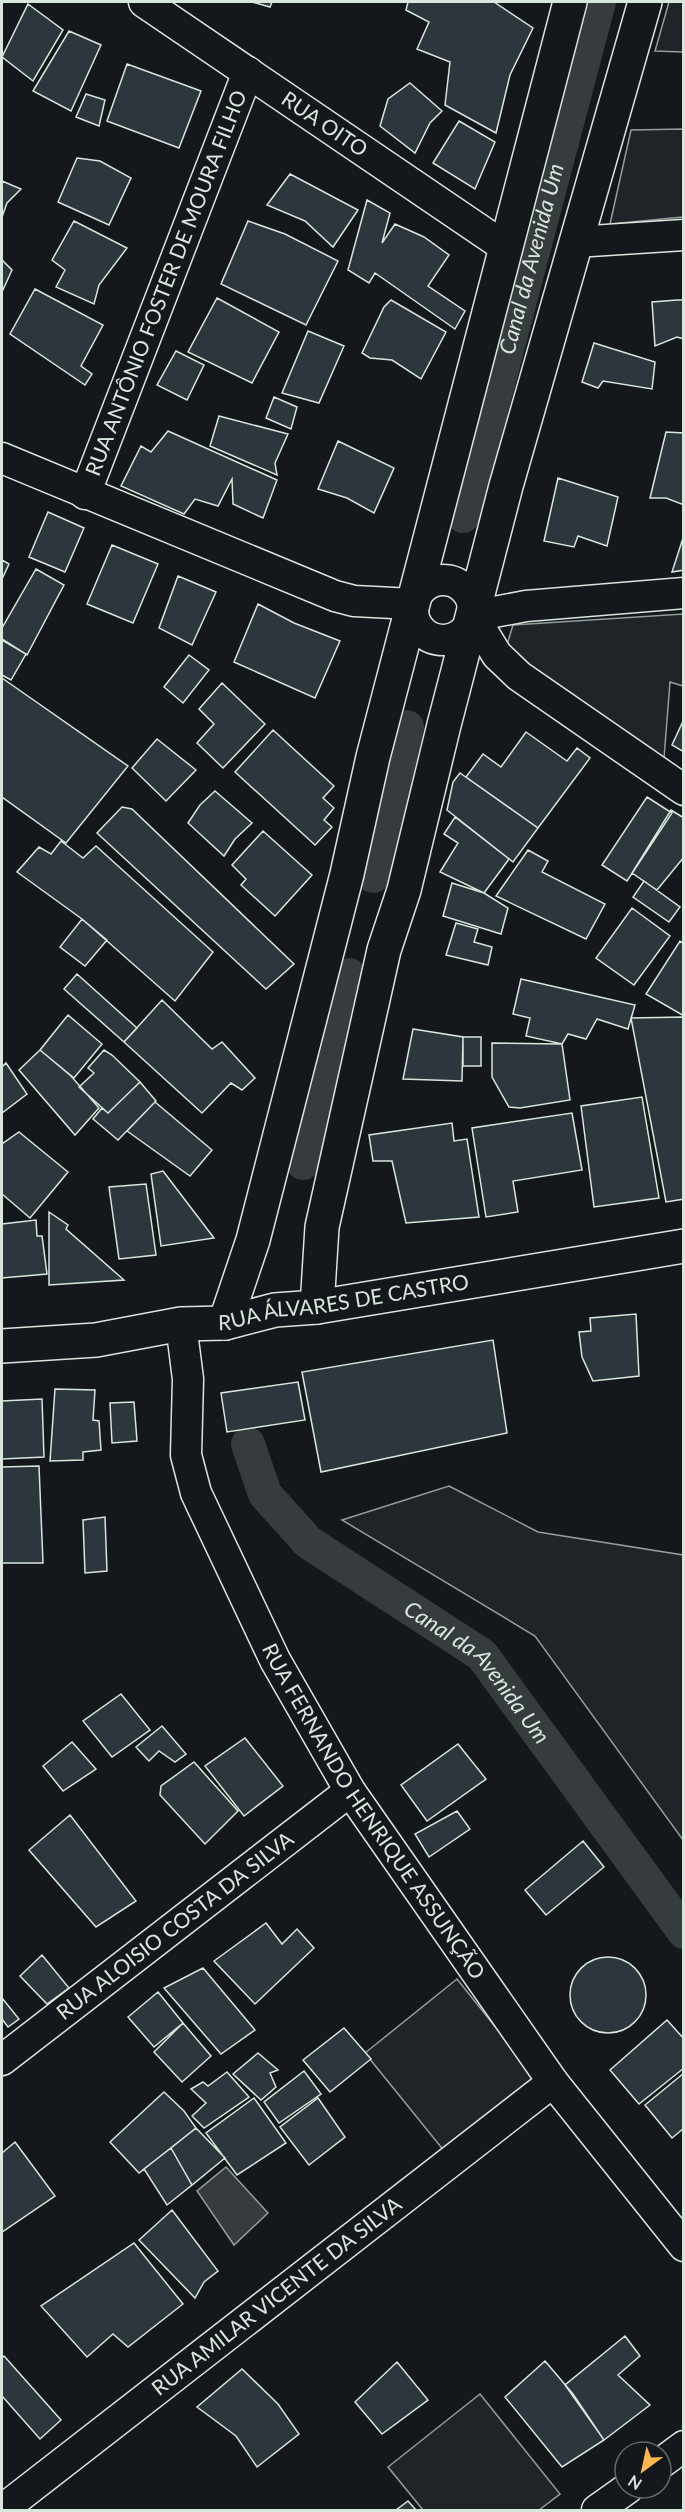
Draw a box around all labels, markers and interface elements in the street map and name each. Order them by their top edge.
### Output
street label: RUA OITO [278,85,373,161]
street label: RUA ANTÔNIO FOSTER DE MOURA FILHO [79,86,251,479]
water label: Canal da Avenida Um [492,160,569,357]
street label: RUA ÁLVARES DE CASTRO [218,1268,470,1334]
water label: Canal da Avenida Um [400,1594,556,1749]
street label: RUA FERNANDO HENRIQUE ASSUNÇÃO [258,1639,491,1983]
street label: RUA ALOISIO COSTA DA SILVA [51,1825,298,2024]
street label: RUA AMILAR VICENTE DA SILVA [146,2190,406,2400]
north arrow [613,2440,673,2500]
text: N [624,2472,645,2494]

